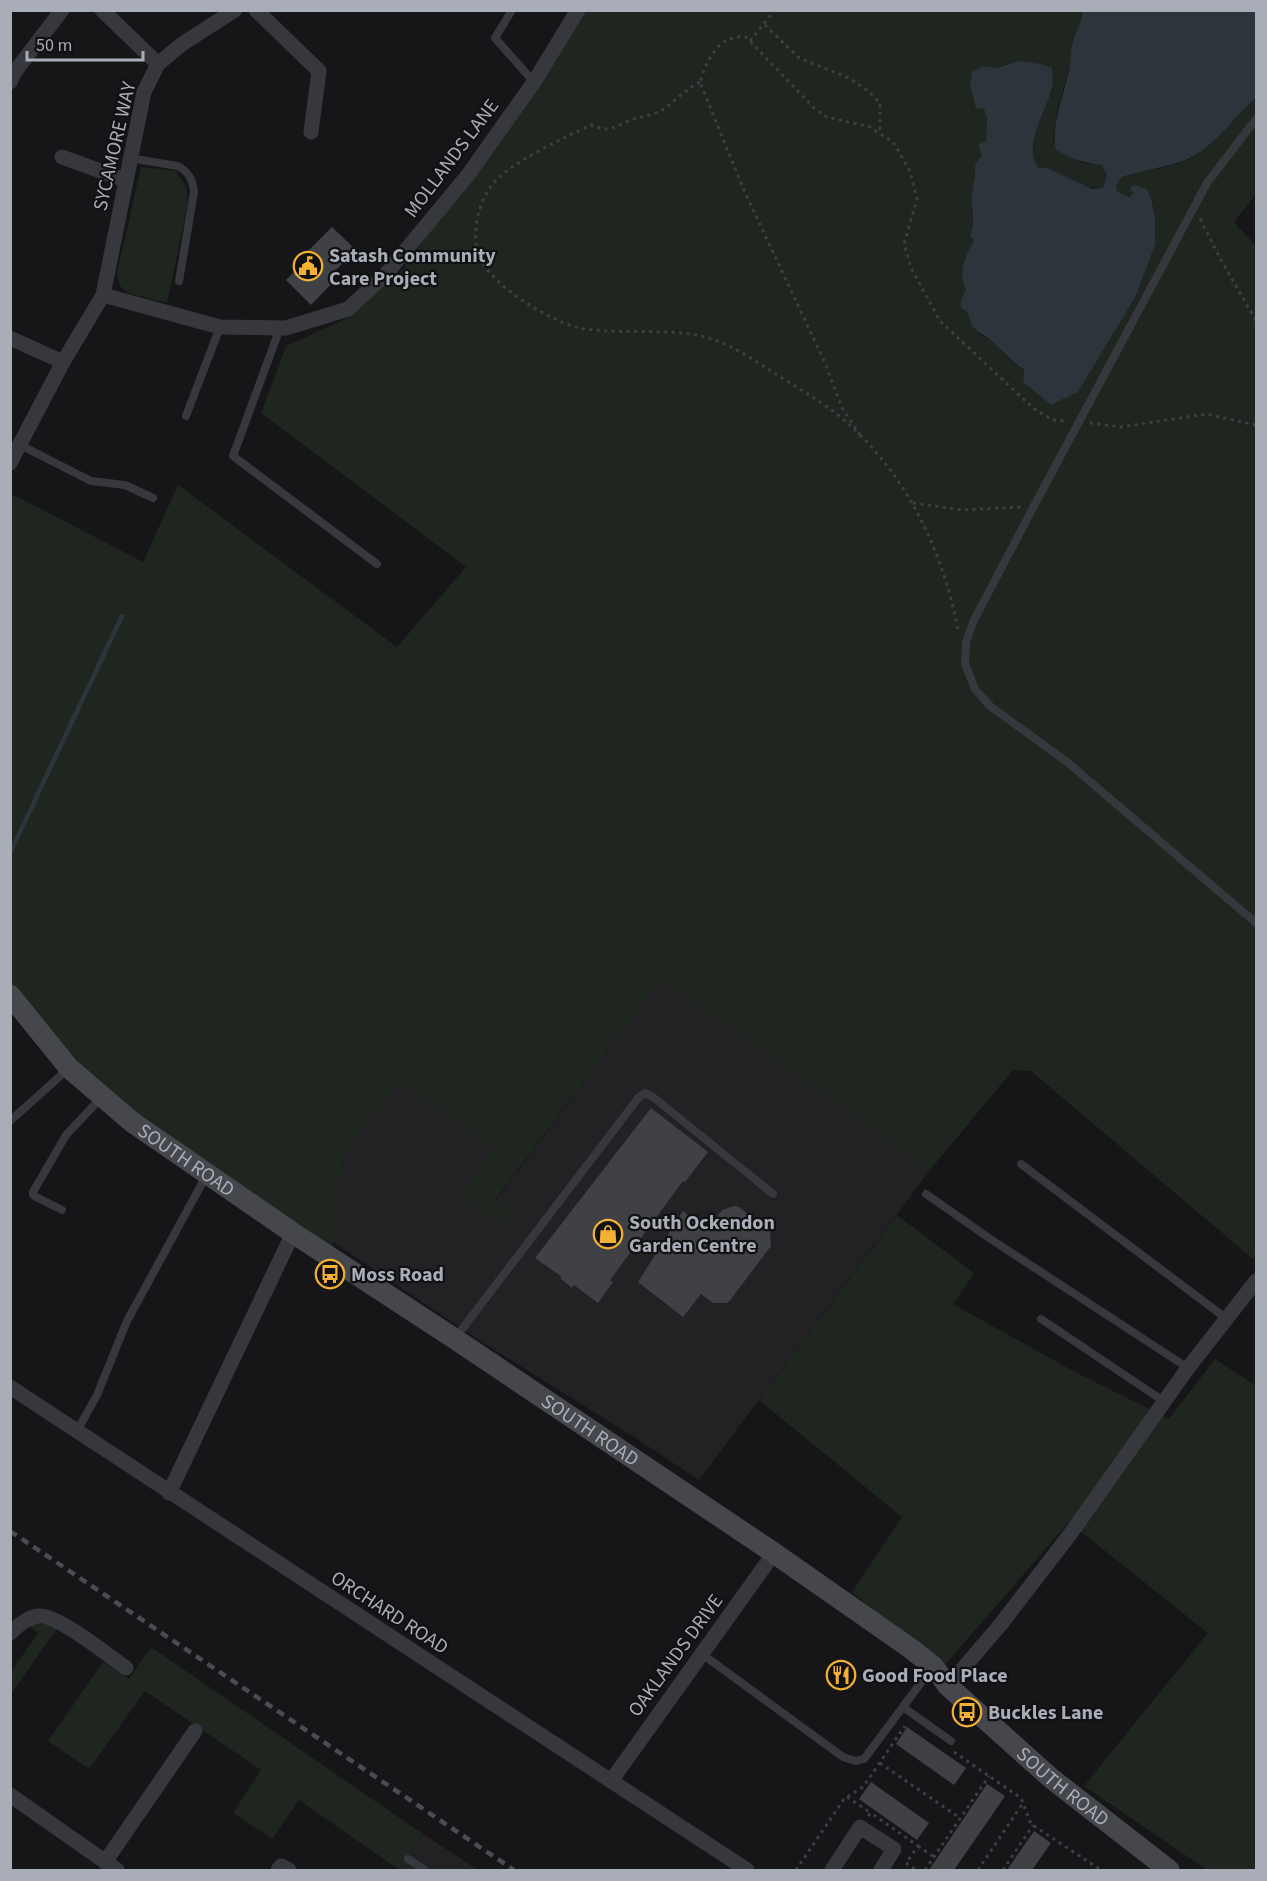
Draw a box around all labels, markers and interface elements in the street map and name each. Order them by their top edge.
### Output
scale bar [27,24,142,62]
text: 50 m [36,33,72,58]
street label: SYCAMORE WAY [87,79,144,213]
street label: MOLLANDS LANE [398,93,506,224]
place label: Satash Community Care Project [329,242,496,293]
public building icon: Satash Community Care Project [292,250,324,282]
street label: SOUTH ROAD [132,1117,240,1204]
place label: South Ockendon Garden Centre [629,1209,775,1260]
shop icon: South Ockendon Garden Centre [592,1218,624,1250]
bus stop icon: Moss Road [314,1258,346,1290]
place label: Moss Road [351,1261,444,1289]
street label: SOUTH ROAD [535,1388,644,1474]
street label: ORCHARD ROAD [325,1564,454,1661]
street label: OAKLANDS DRIVE [622,1588,730,1723]
restaurant icon: Good Food Place [825,1659,857,1691]
place label: Good Food Place [862,1662,1008,1690]
bus stop icon: Buckles Lane [951,1696,983,1728]
place label: Buckles Lane [988,1699,1103,1727]
street label: SOUTH ROAD [1010,1741,1115,1833]

